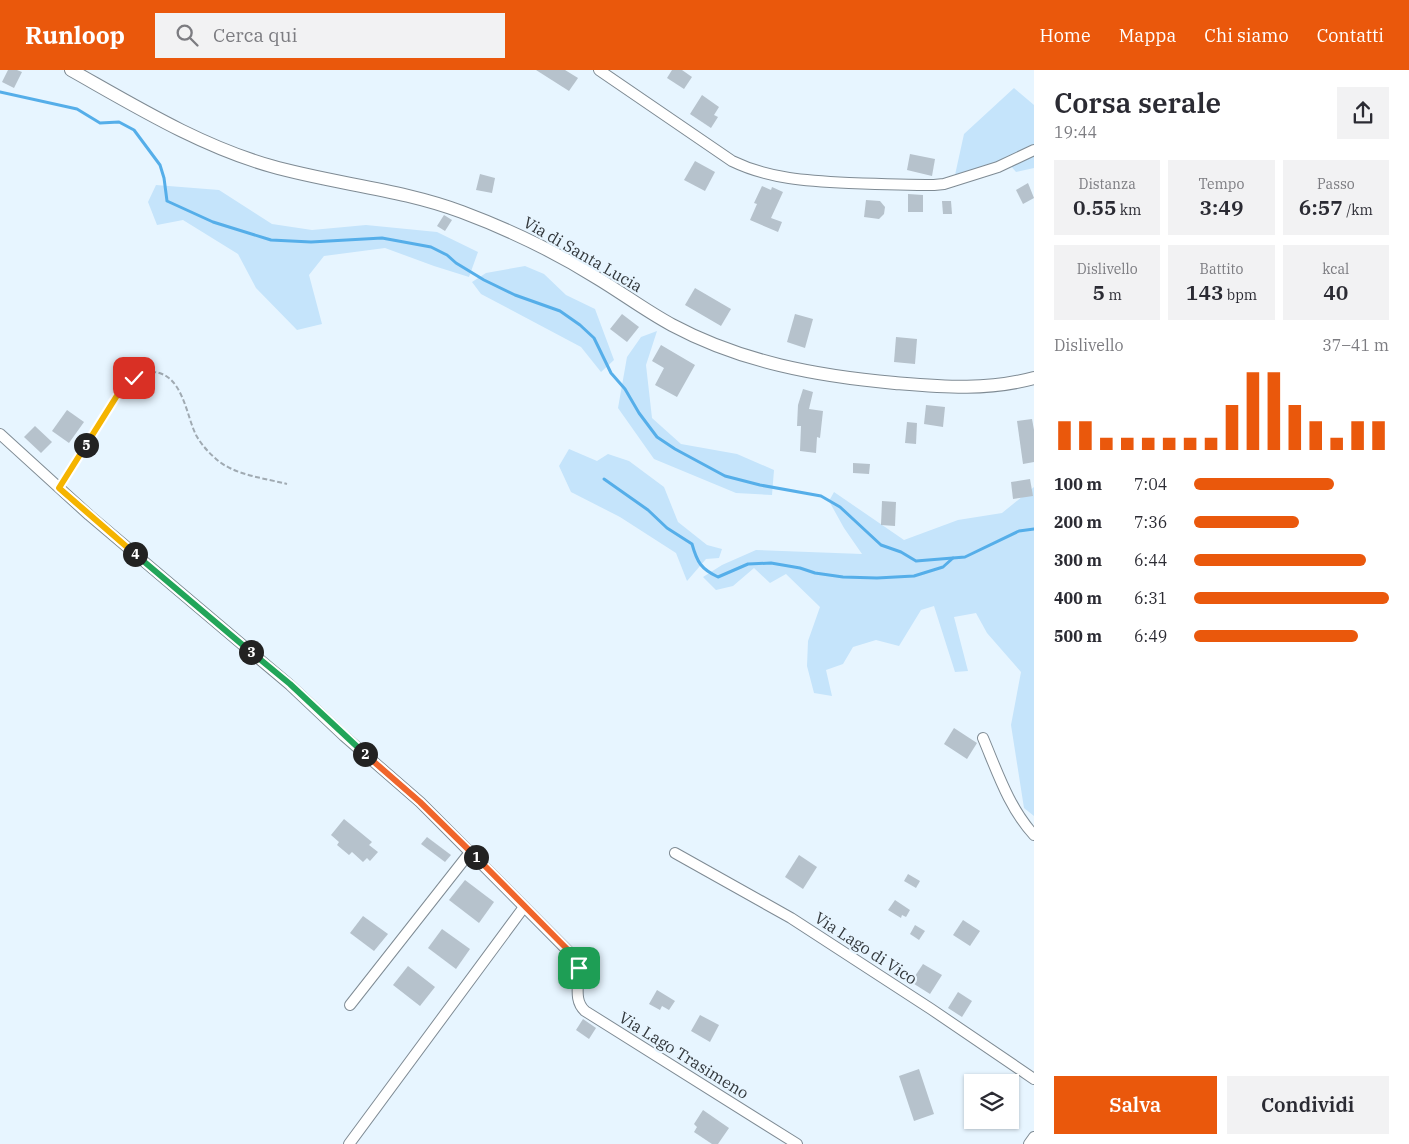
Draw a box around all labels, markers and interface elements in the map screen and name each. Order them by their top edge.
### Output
search box [155,13,505,58]
text: Runloop [25,19,125,51]
icon: search [173,21,201,49]
text: Cerca qui [213,23,297,47]
text: Home [1040,24,1091,47]
text: Mappa [1119,24,1176,47]
text: Chi siamo [1204,24,1289,47]
text: Contatti [1317,24,1384,47]
text: Corsa serale [1054,84,1221,121]
button: share [1337,87,1389,139]
text: 19:44 [1054,122,1097,142]
text: Distanza [1079,175,1136,193]
text: Tempo [1199,175,1244,193]
text: Passo [1317,175,1355,193]
text: 0.55 [1073,193,1117,221]
text: 3:49 [1199,193,1244,221]
text: 6:57 [1299,193,1343,221]
text: km [1117,201,1141,219]
text: /km [1343,201,1373,219]
street label: Via di Santa Lucia [520,212,646,296]
text: Dislivello [1077,260,1138,278]
text: Battito [1200,260,1243,278]
text: kcal [1322,260,1349,278]
text: 5 [1093,278,1105,306]
text: 143 [1186,278,1224,306]
text: 40 [1323,278,1348,306]
text: m [1105,286,1122,304]
text: bpm [1224,286,1257,304]
text: Dislivello [1054,335,1124,355]
text: 37–41 m [1322,335,1389,355]
pin [113,357,155,399]
icon: check [120,364,148,392]
pin: 5 [74,432,98,458]
text: 5 [82,436,91,454]
text: 100 m [1054,474,1102,494]
text: 7:04 [1134,474,1167,494]
text: 200 m [1054,512,1102,532]
text: 7:36 [1134,512,1167,532]
pin: 4 [122,542,148,566]
text: 4 [131,545,140,563]
text: 300 m [1054,550,1102,570]
text: 6:44 [1134,550,1167,570]
text: 400 m [1054,588,1102,608]
text: 6:31 [1134,588,1167,608]
text: 500 m [1054,626,1102,646]
text: 6:49 [1134,626,1167,646]
pin: 3 [238,640,264,664]
text: 3 [247,643,256,661]
pin: 2 [352,742,378,766]
text: 2 [361,745,370,763]
pin: 1 [464,844,488,870]
text: 1 [472,848,481,866]
street label: Via Lago di Vico [811,907,921,989]
pin [558,947,600,989]
icon: arrive [565,954,593,982]
street label: Via Lago Trasimeno [615,1007,753,1103]
map controls [964,1074,1019,1129]
button: layers [964,1074,1019,1129]
button: Salva [1054,1076,1217,1134]
button: Condividi [1227,1076,1389,1134]

